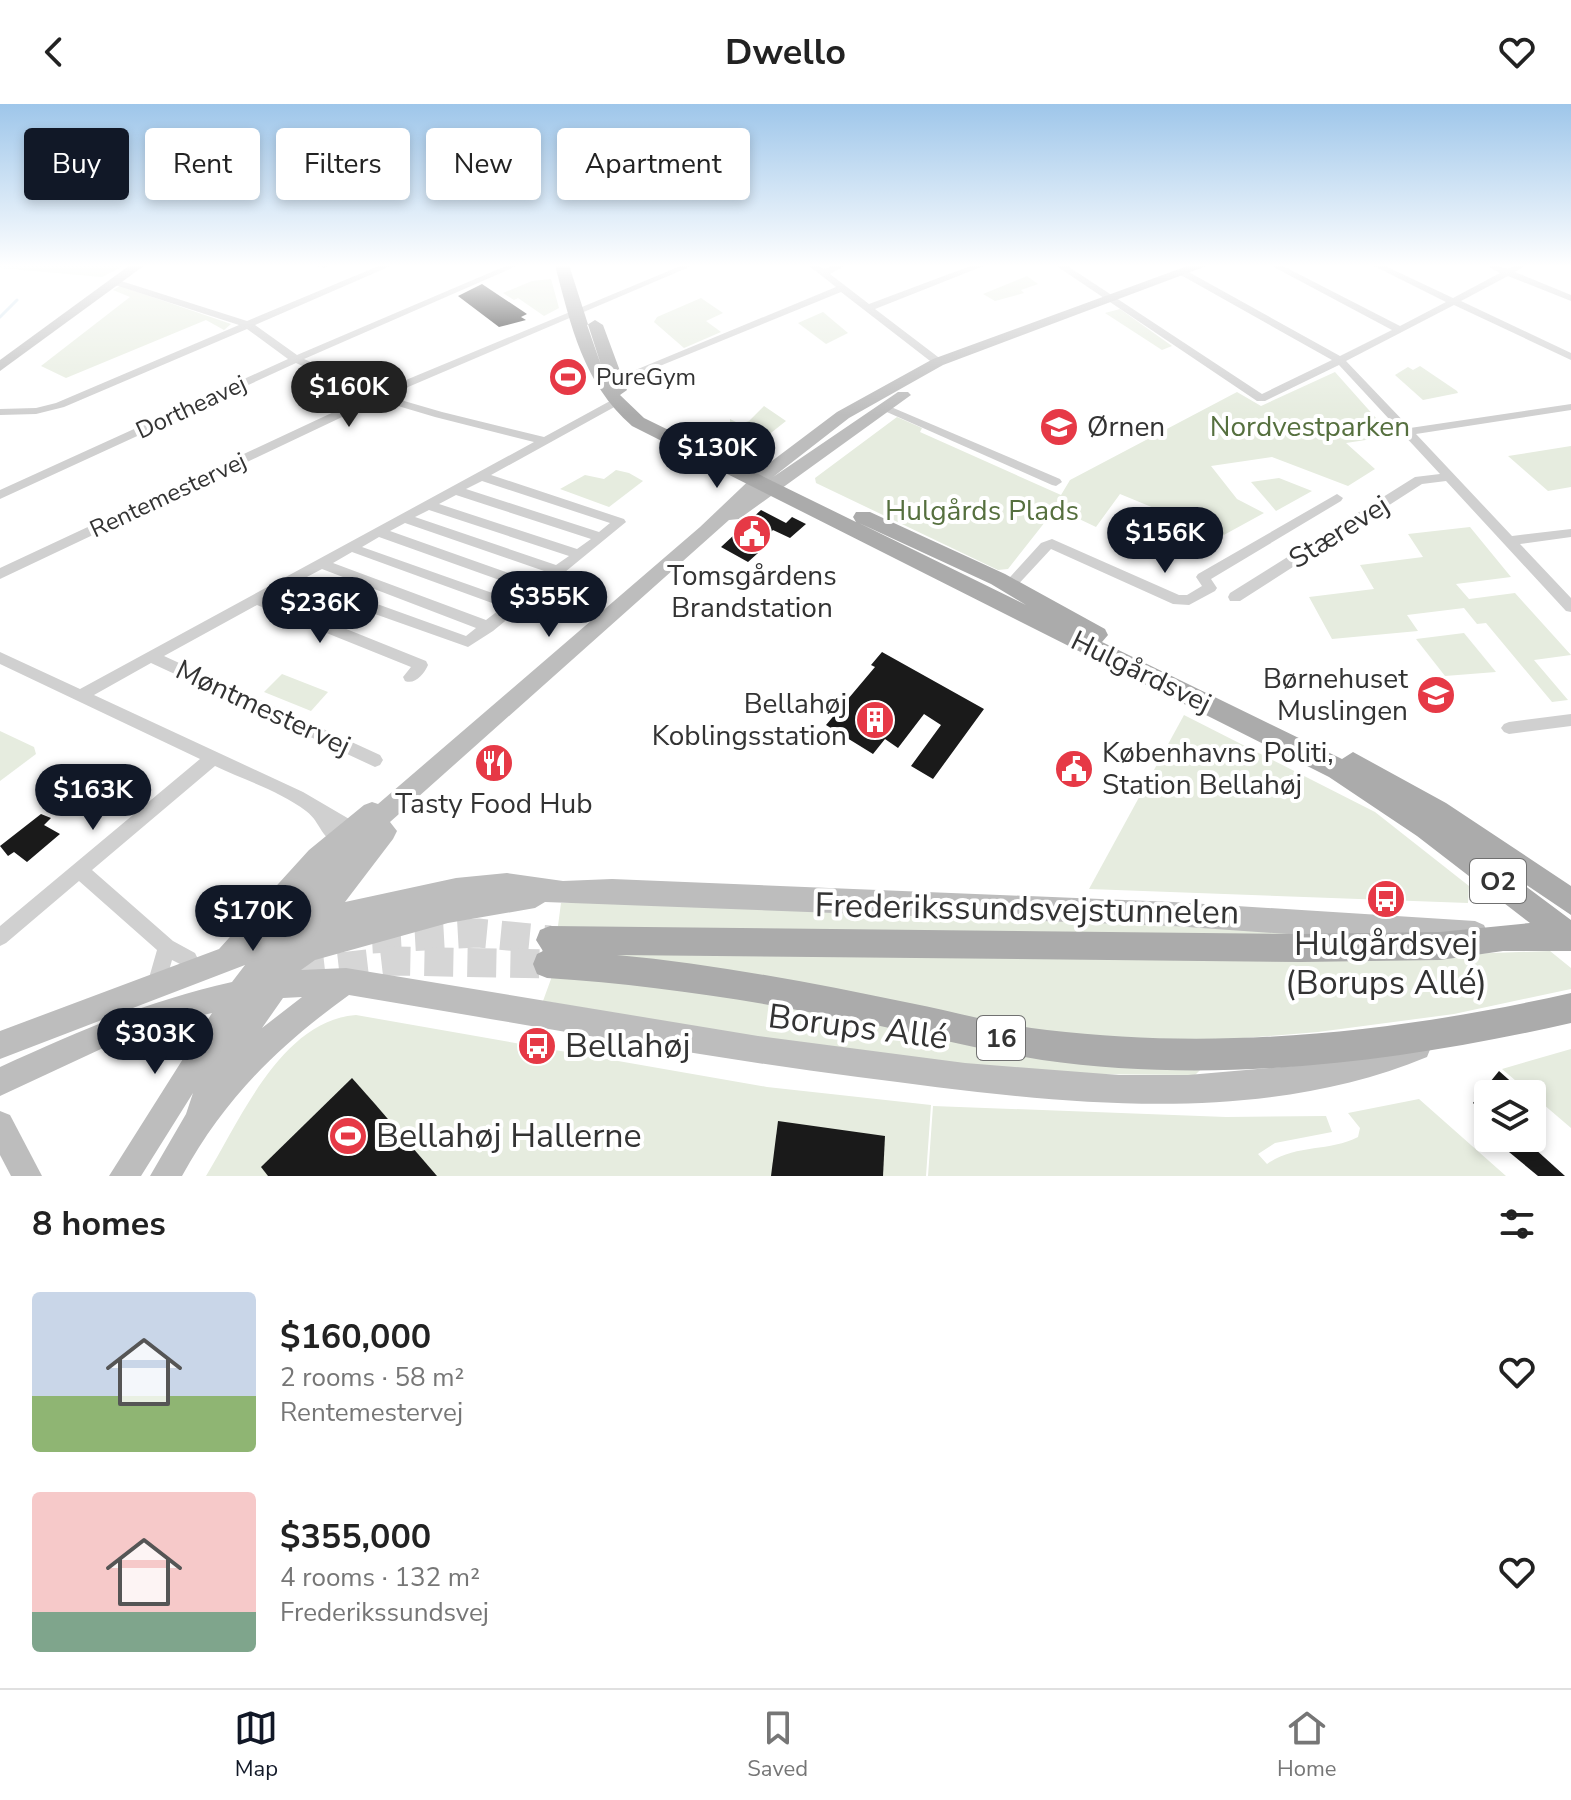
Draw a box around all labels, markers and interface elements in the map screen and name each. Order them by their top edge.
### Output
text: Dwello [725,28,846,77]
icon: back [32,30,76,74]
icon: heart [1495,30,1539,74]
chip: Buy [24,128,129,200]
chip: Rent [145,128,260,200]
chip: Filters [276,128,410,200]
chip: New [426,128,541,200]
chip: Apartment [557,128,750,200]
sports icon: PureGym [547,356,589,398]
pin: $160K [293,361,405,429]
place label: PureGym [596,361,696,393]
street label: Dortheavej [131,367,251,447]
text: $160K [309,369,389,404]
school or university icon: Ørnen [1038,406,1080,448]
place label: Ørnen [1087,408,1165,446]
park label: Nordvestparken [1210,408,1410,446]
pin: $130K [661,422,773,490]
text: $130K [677,430,757,465]
street label: Rentemestervej [85,445,251,545]
street label: Stærevej [1282,486,1396,578]
park label: Hulgårds Plads [885,492,1079,530]
pin: $156K [1109,507,1221,575]
public building icon: Tomsgårdens Brandstation [731,513,773,555]
text: $156K [1125,515,1205,550]
place label: Tomsgårdens Brandstation [667,557,837,627]
pin: $355K [493,571,605,639]
pin: $236K [264,577,376,645]
text: $355K [509,579,589,614]
text: $236K [280,585,360,620]
street label: Hulgårdsvej [1065,622,1217,722]
street label: Møntmestervej [170,651,356,765]
place label: Børnehuset Muslingen [1263,660,1408,730]
school or university icon: Børnehuset Muslingen [1415,674,1457,716]
place label: Bellahøj Koblingsstation [652,685,847,755]
building icon: Bellahøj Koblingsstation [854,699,896,741]
place label: Københavns Politi, Station Bellahøj [1102,734,1334,804]
restaurant icon: Tasty Food Hub [473,742,515,784]
public building icon: Københavns Politi, Station Bellahøj [1053,748,1095,790]
pin: $163K [37,764,149,832]
text: $163K [53,772,133,807]
place label: Tasty Food Hub [395,785,593,823]
road number: O2 [1470,859,1526,903]
bus stop icon: Hulgårdsvej (Borups Allé) [1365,878,1407,920]
street label: Frederikssundsvejstunnelen [814,882,1240,936]
pin: $170K [197,885,309,953]
text: $170K [213,893,293,928]
place label: Hulgårdsvej (Borups Allé) [1285,921,1487,1006]
street label: Borups Allé [765,993,951,1061]
pin: $303K [99,1008,211,1076]
text: $303K [115,1016,195,1051]
road number: 16 [977,1016,1025,1060]
place label: Bellahøj [565,1023,690,1069]
bus stop icon: Bellahøj [516,1025,558,1067]
map controls [1474,1080,1546,1152]
button: layers [1474,1080,1546,1152]
place label: Bellahøj Hallerne [376,1113,642,1159]
sports icon: Bellahøj Hallerne [327,1115,369,1157]
text: 8 homes [32,1201,166,1247]
icon: filters [1495,1202,1539,1246]
text: $160,000 [280,1314,431,1360]
icon: home [96,1324,192,1420]
icon: heart [1495,1350,1539,1394]
text: 2 rooms · 58 m² [280,1360,464,1395]
text: Rentemestervej [280,1395,463,1430]
text: $355,000 [280,1514,431,1560]
icon: home [96,1524,192,1620]
icon: heart [1495,1550,1539,1594]
text: 4 rooms · 132 m² [280,1560,480,1595]
text: Frederikssundsvej [280,1595,489,1630]
tab: Map [234,1706,278,1784]
tab: Saved [747,1706,808,1784]
tab: Home [1277,1706,1337,1784]

